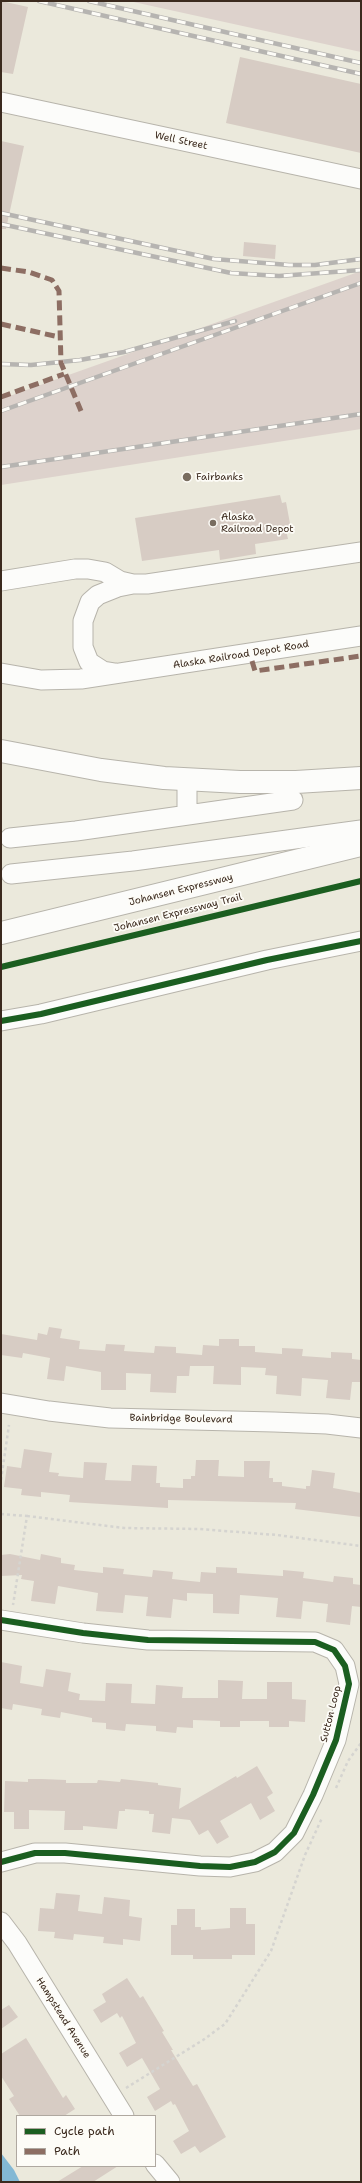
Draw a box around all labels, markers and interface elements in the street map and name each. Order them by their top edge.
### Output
street label: Well Street [154,130,208,152]
marker: Fairbanks [181,471,193,483]
place label: Fairbanks [196,471,243,483]
place label: Alaska Railroad Depot [221,511,294,534]
marker: Alaska Railroad Depot [208,518,218,528]
street label: Alaska Railroad Depot Road [172,638,310,672]
street label: Johansen Expressway [128,871,234,909]
street label: Johansen Expressway Trail [113,891,243,935]
street label: Bainbridge Boulevard [129,1412,233,1426]
street label: Sutton Loop [318,1684,344,1744]
street label: Hampstead Avenue [33,1975,93,2061]
legend [16,2115,156,2167]
text: Cycle path [54,2123,115,2139]
text: Path [54,2143,80,2159]

